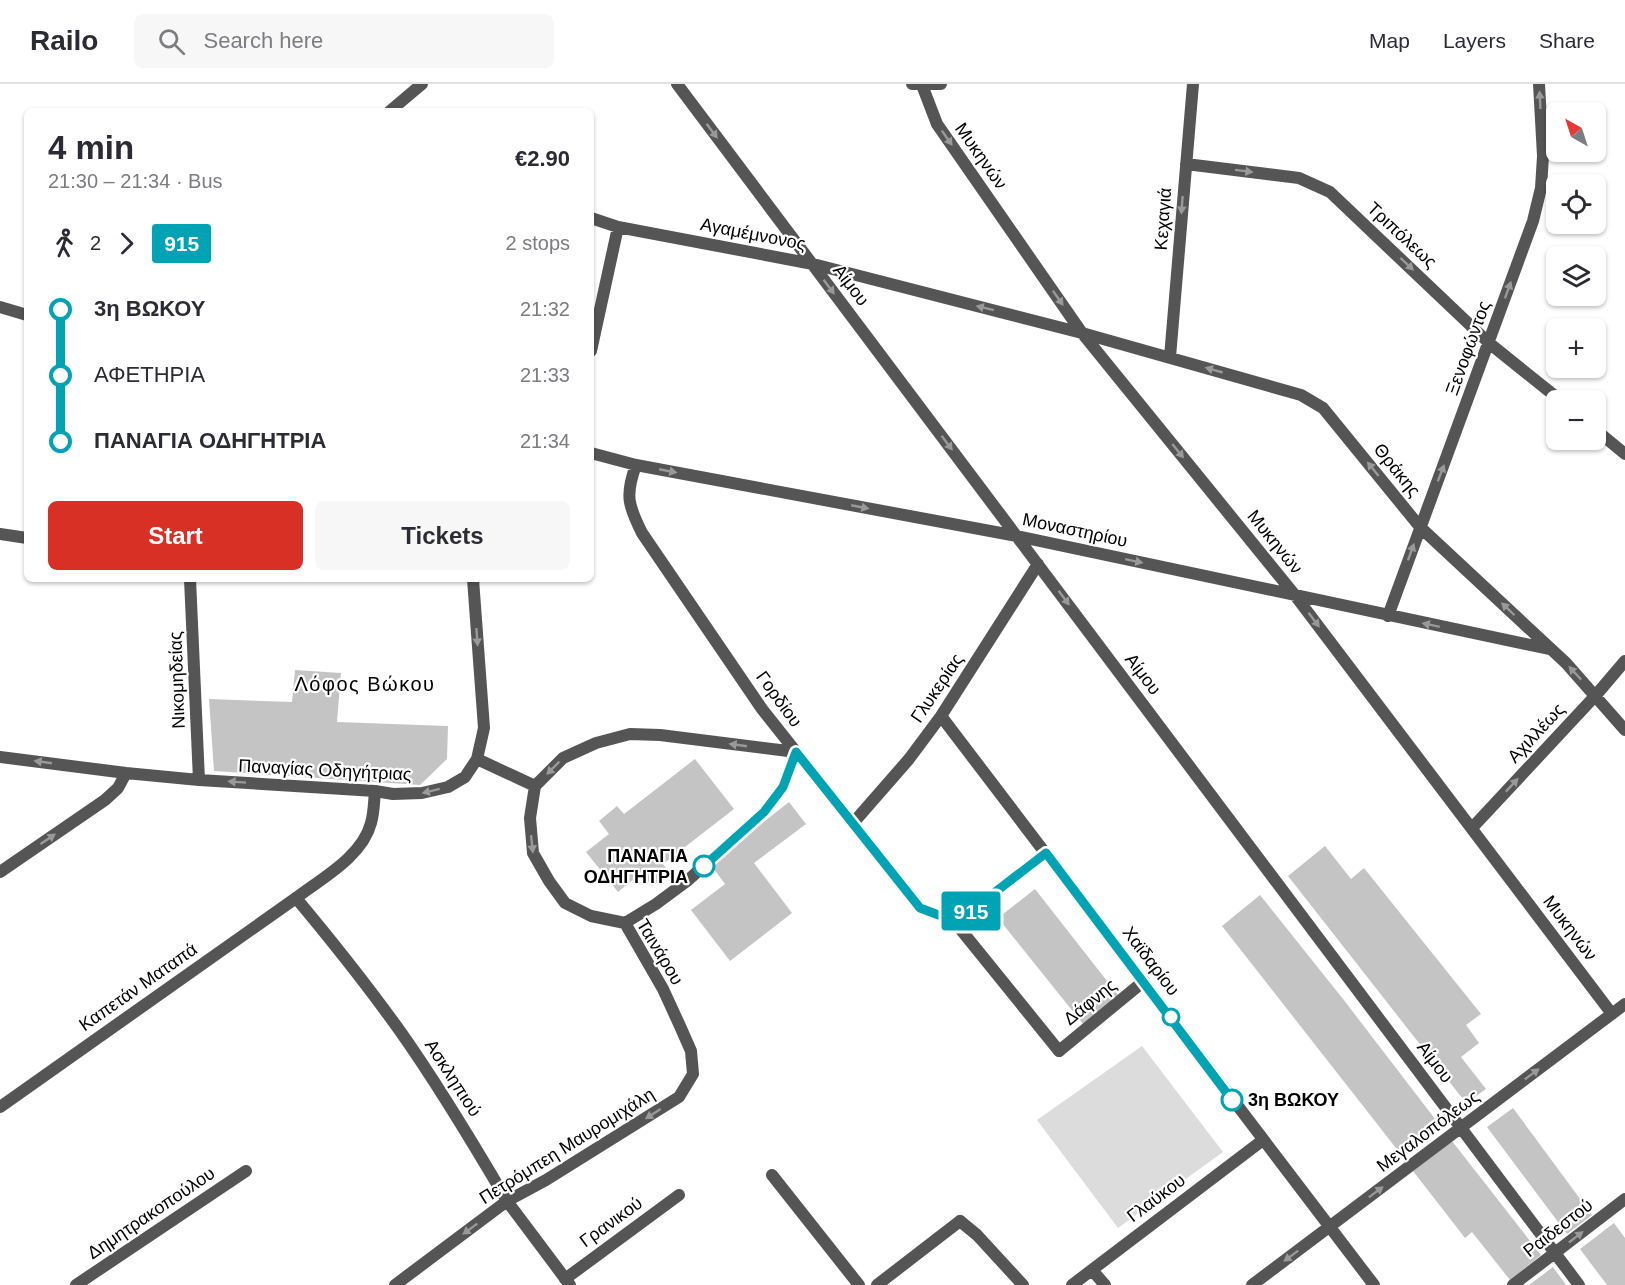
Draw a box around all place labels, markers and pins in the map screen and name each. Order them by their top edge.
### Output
place label: ΠΑΝΑΓΙΑ ΟΔΗΓΗΤΡΙΑ [584,846,688,887]
marker: ΠΑΝΑΓΙΑ ΟΔΗΓΗΤΡΙΑ [693,855,715,877]
unlabelled marker [1162,1008,1180,1026]
marker: 3η ΒΩΚΟΥ [1221,1089,1243,1111]
place label: 3η ΒΩΚΟΥ [1248,1090,1339,1110]

